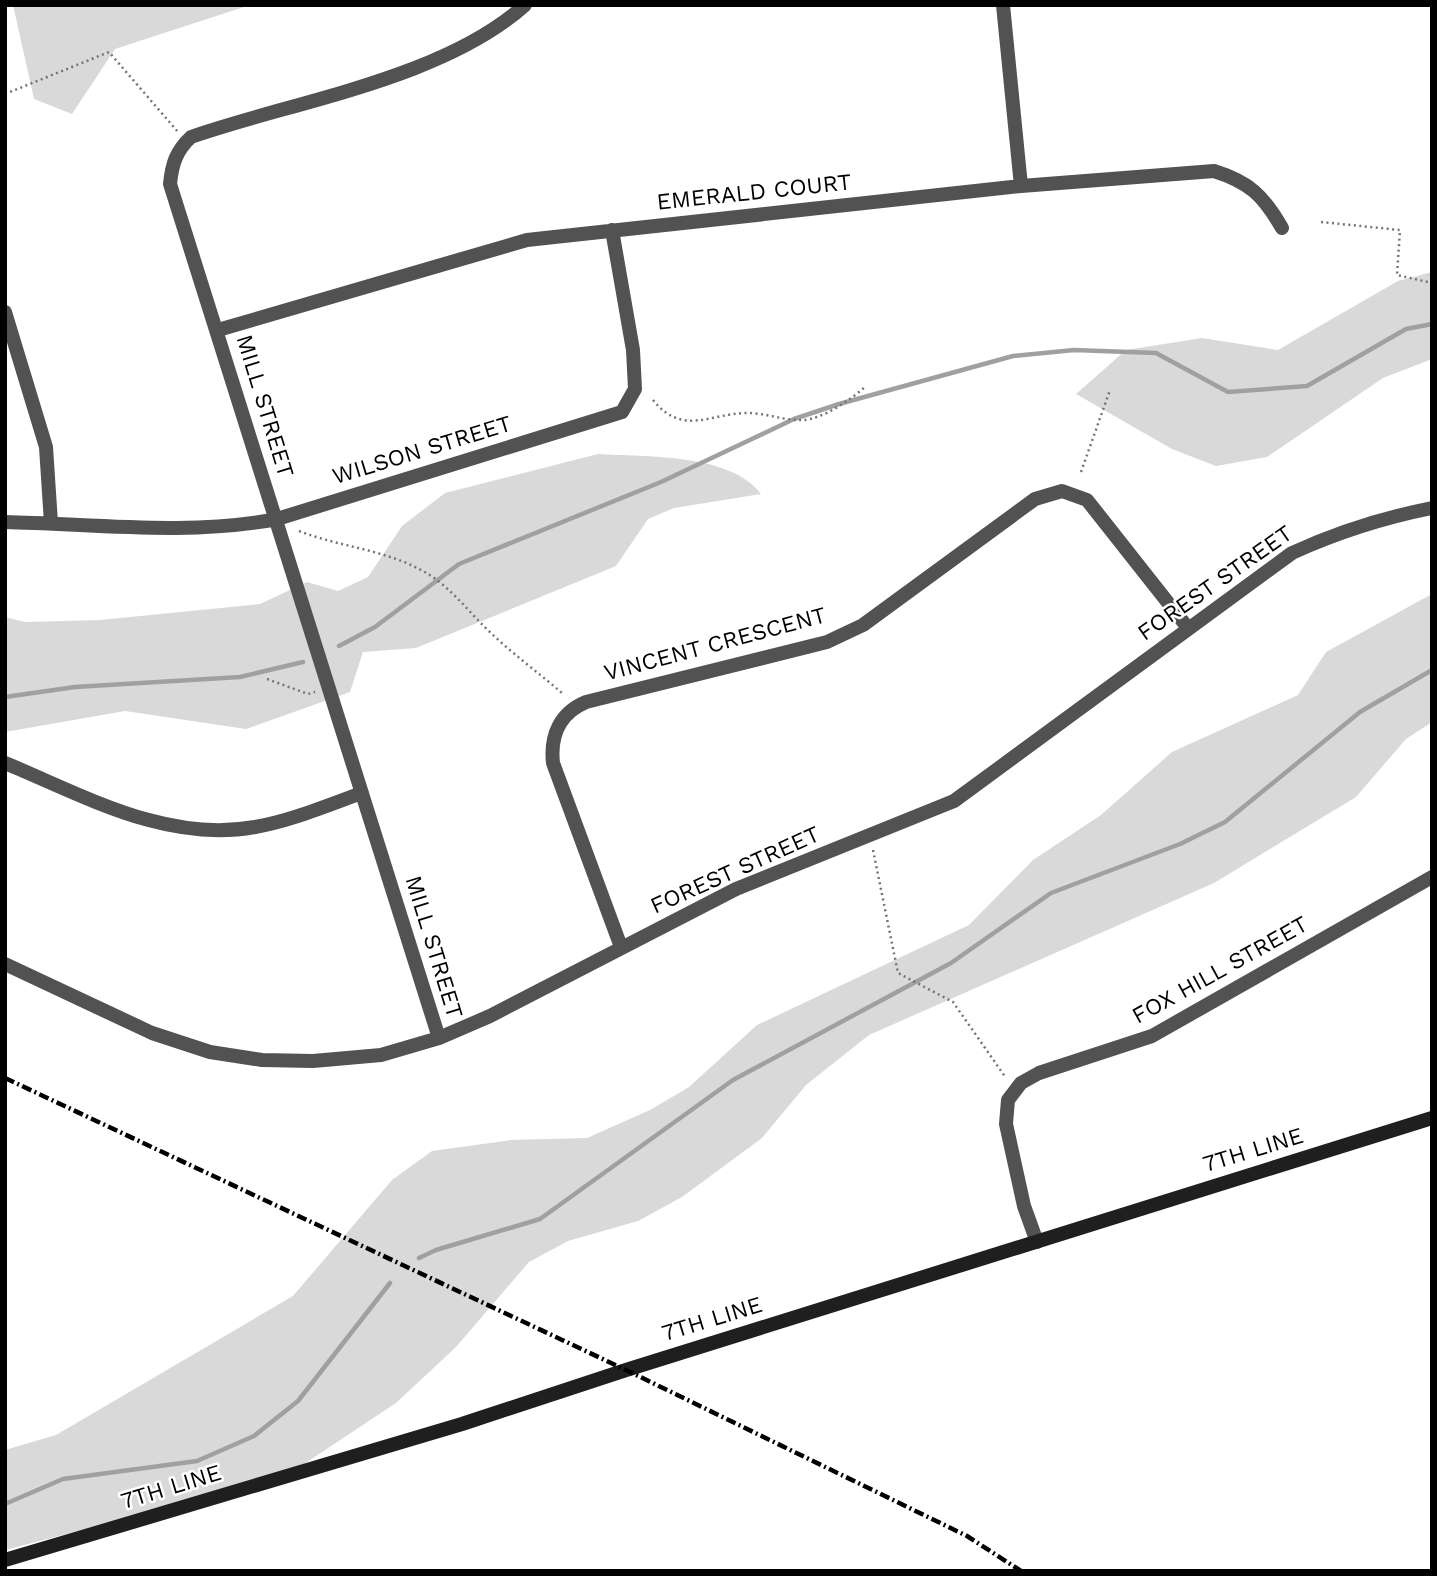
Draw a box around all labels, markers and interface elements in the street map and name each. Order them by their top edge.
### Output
street label: EMERALD COURT [655,168,853,216]
street label: MILL STREET [231,331,300,481]
street label: WILSON STREET [329,410,515,490]
street label: FOREST STREET [1132,520,1298,646]
street label: VINCENT CRESCENT [601,601,829,687]
street label: FOREST STREET [646,820,824,919]
street label: MILL STREET [400,872,469,1022]
street label: FOX HILL STREET [1127,910,1313,1029]
street label: 7TH LINE [1199,1122,1307,1178]
street label: 7TH LINE [658,1291,766,1347]
street label: 7TH LINE [117,1459,225,1515]

